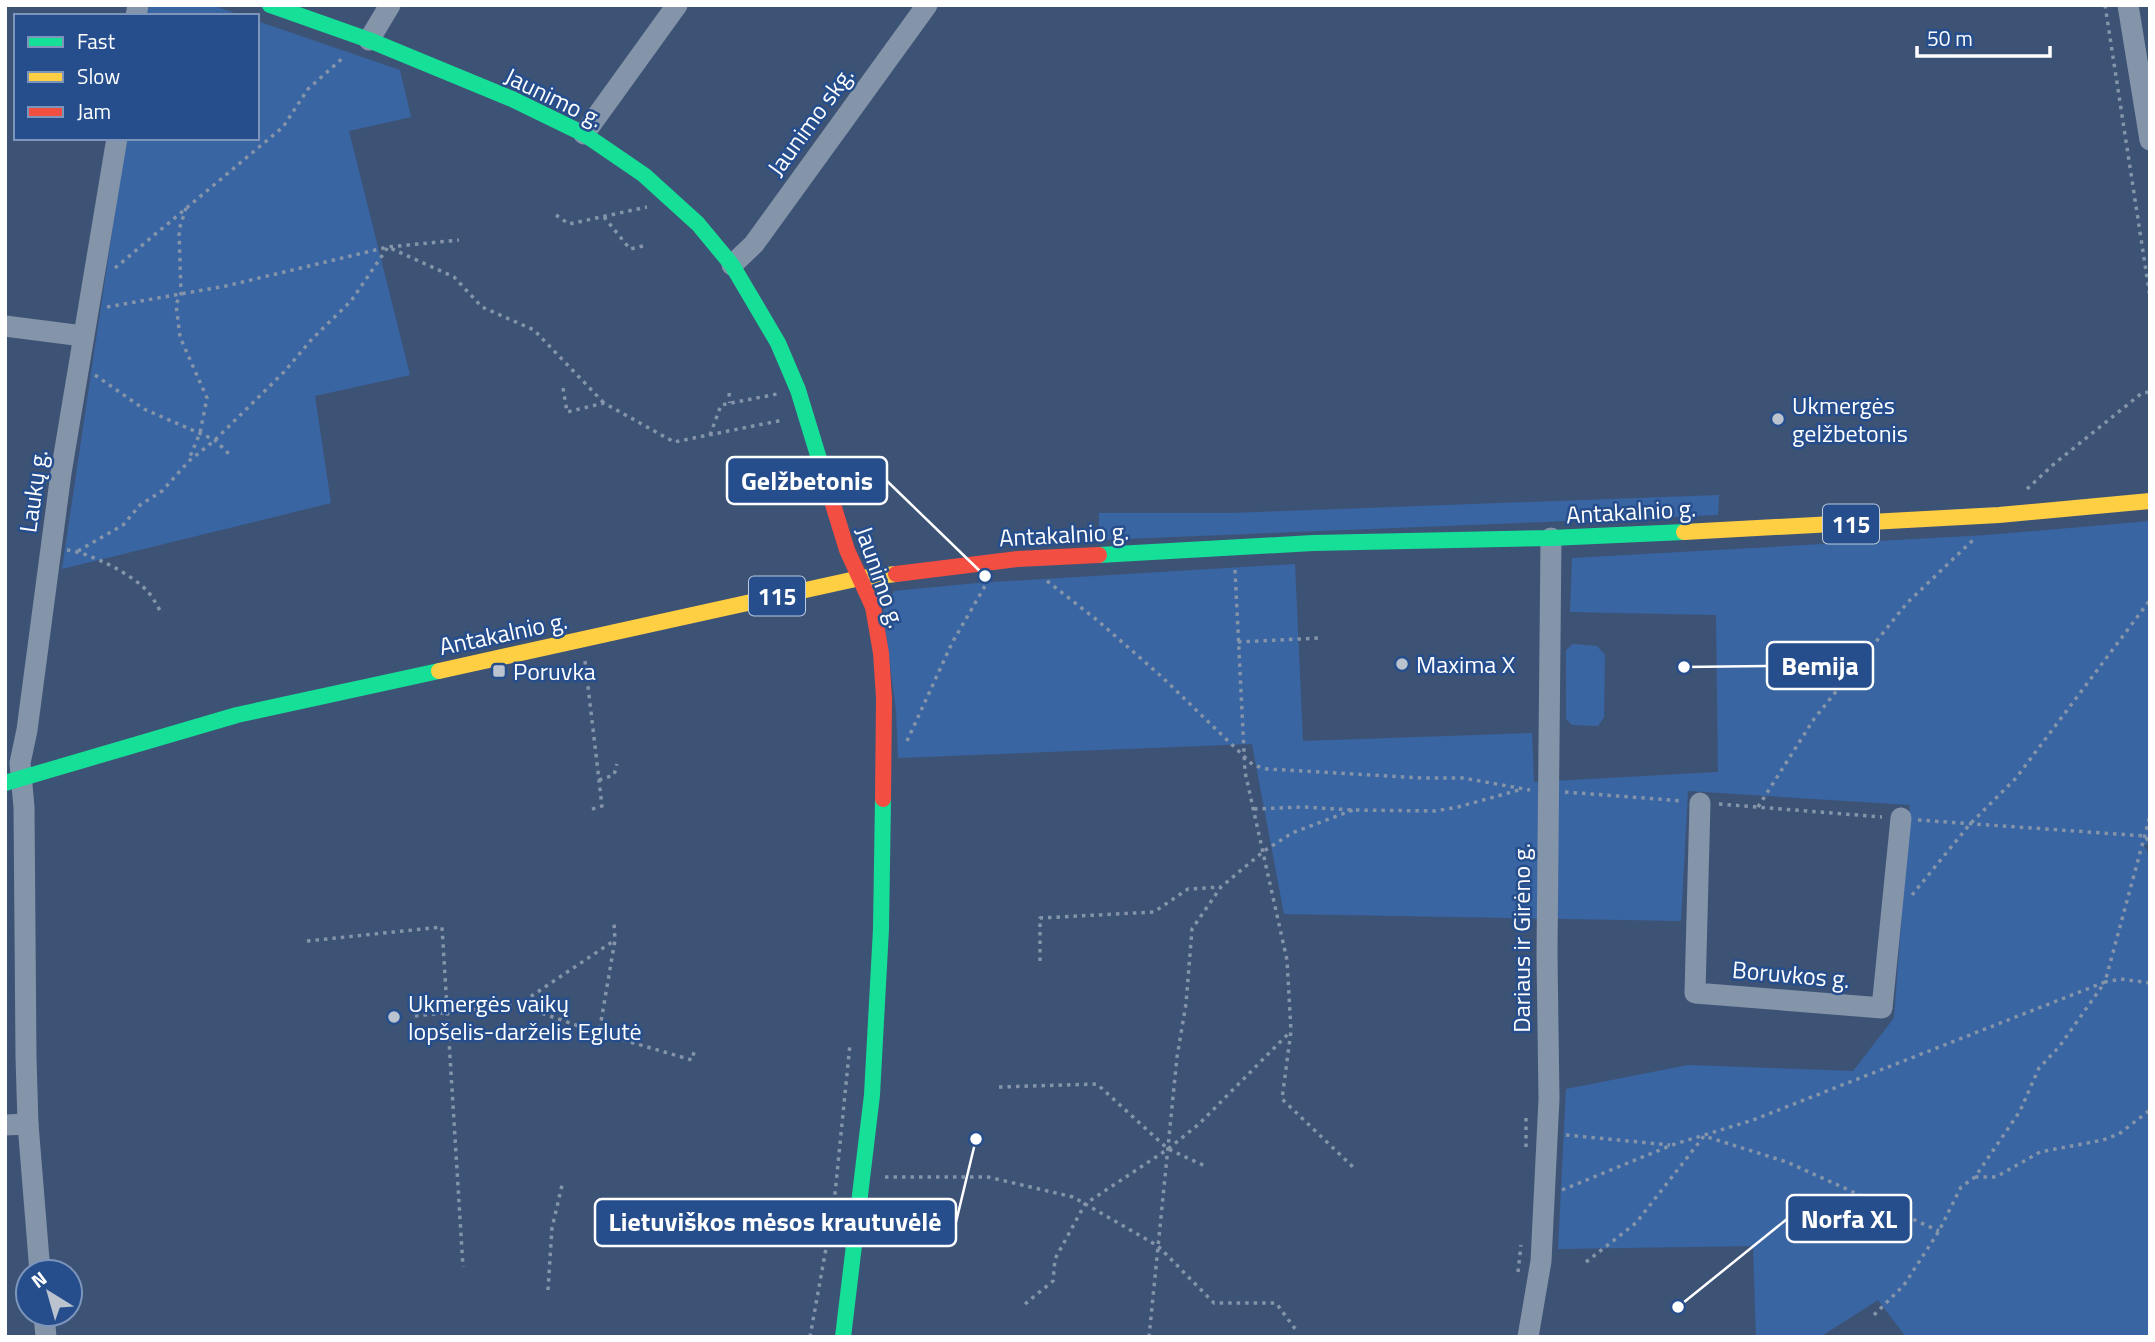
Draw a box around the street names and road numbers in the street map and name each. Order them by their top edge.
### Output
street label: Jaunimo g. [499,58,609,136]
street label: Jaunimo skg. [758,59,862,183]
street label: Laukų g. [9,447,57,535]
street label: Antakalnio g. [1565,490,1697,532]
road number: 115 [1823,504,1879,544]
street label: Antakalnio g. [998,513,1130,555]
street label: Jaunimo g. [847,521,915,633]
road number: 115 [749,576,805,616]
street label: Antakalnio g. [436,602,570,664]
street label: Dariaus ir Girėno g. [1503,843,1539,1033]
street label: Boruvkos g. [1731,951,1851,997]

